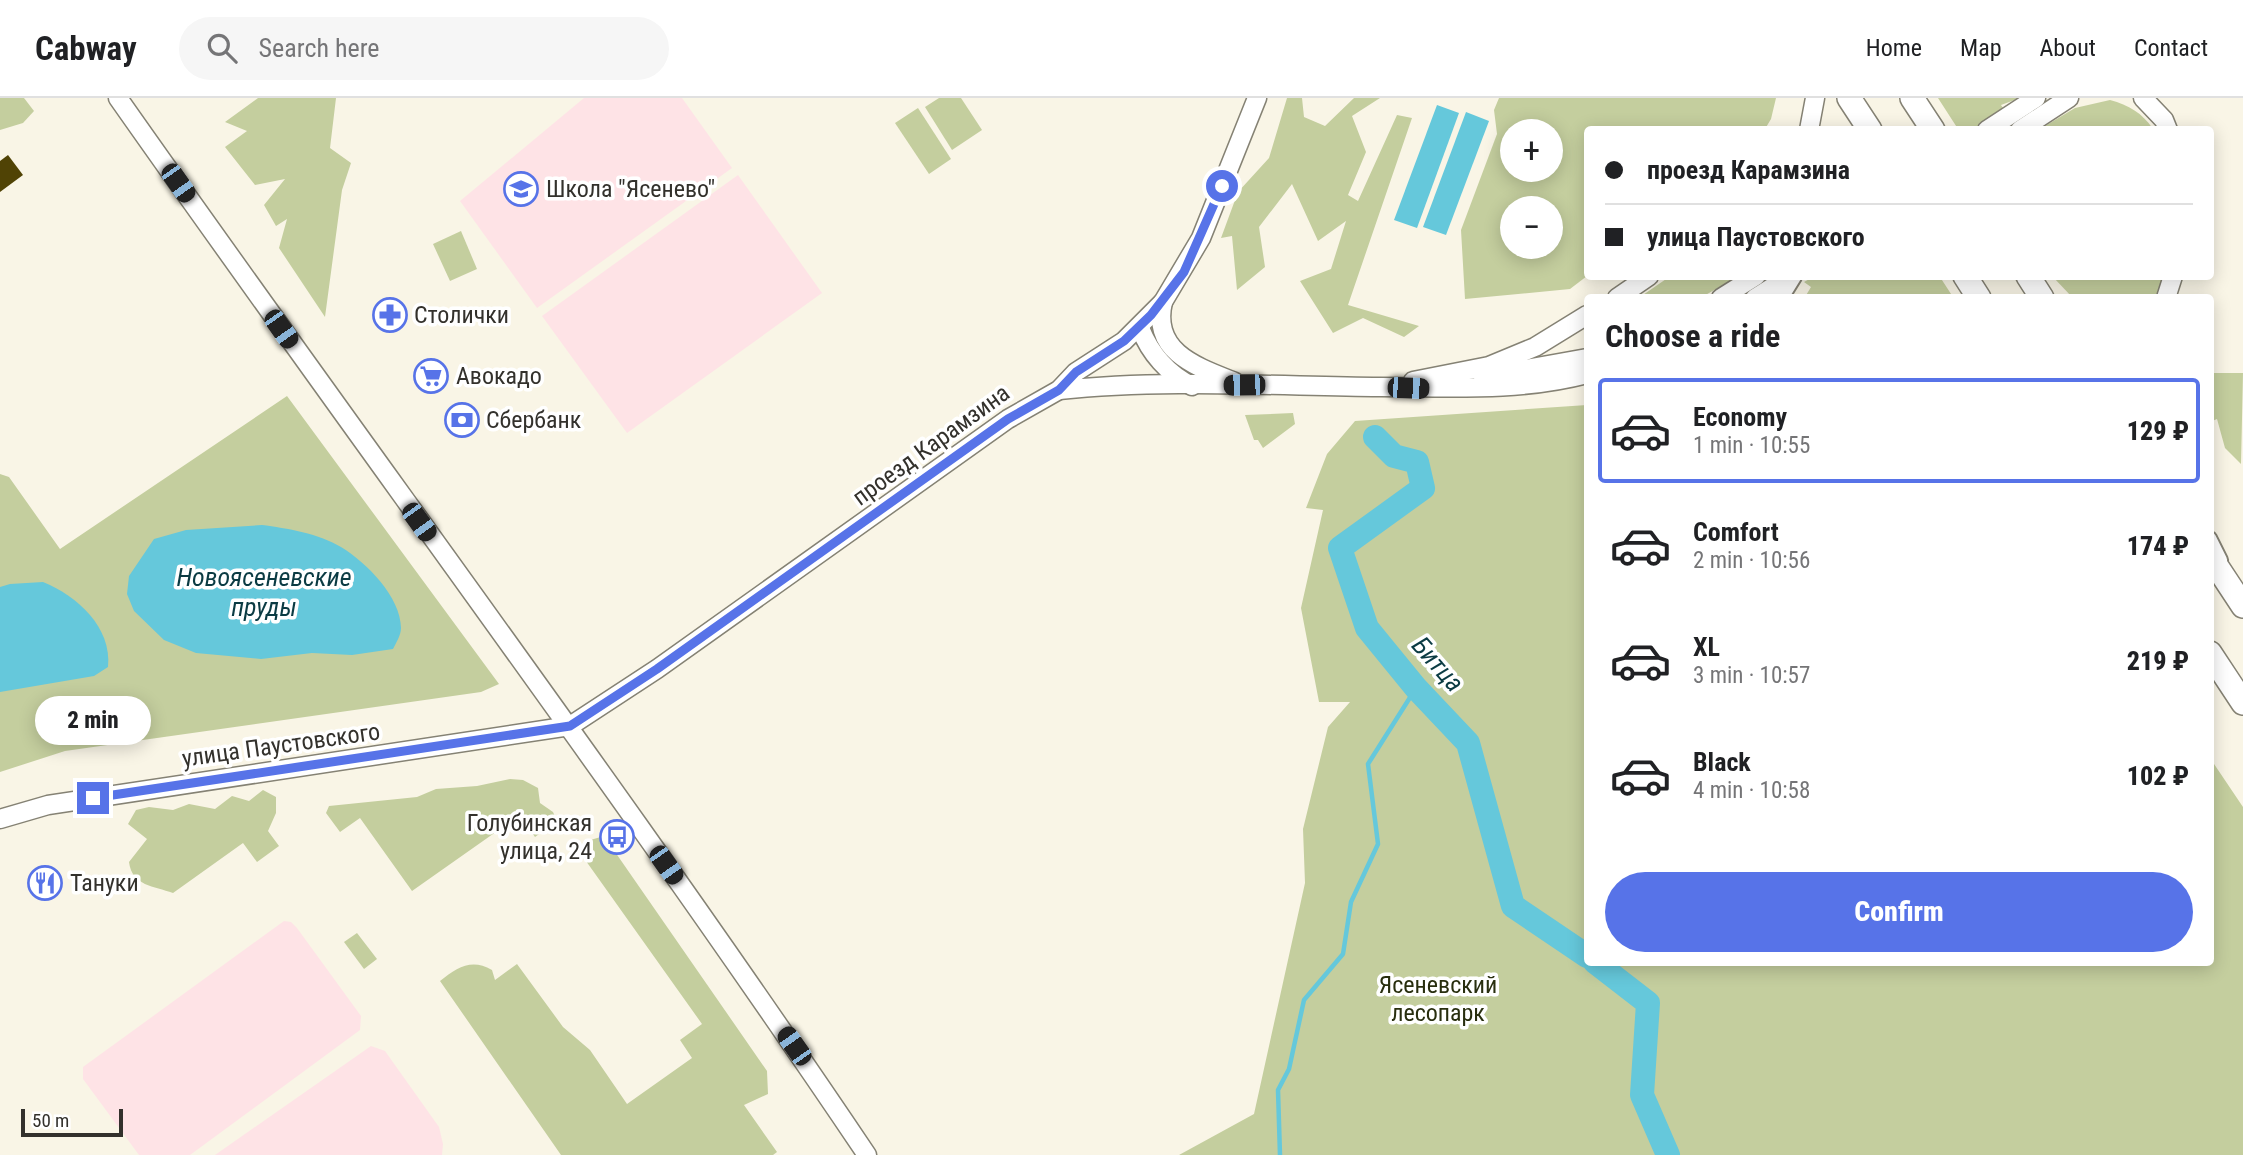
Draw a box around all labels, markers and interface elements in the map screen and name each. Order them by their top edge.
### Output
search box [179,17,669,80]
text: Cabway [35,29,137,68]
icon: search [203,29,241,67]
text: Search here [259,33,380,63]
text: Home [1866,34,1922,62]
text: Map [1960,34,2002,62]
text: About [2040,34,2096,62]
text: Contact [2134,34,2208,62]
map controls [1500,119,1563,259]
button: + [1500,119,1563,182]
text: проезд Карамзина [1647,155,1850,185]
car [158,160,199,206]
school or university icon: Школа "Ясенево" [502,170,540,208]
route start [1206,170,1238,202]
place label: Школа "Ясенево" [546,175,715,203]
button: − [1500,196,1563,259]
text: улица Паустовского [1647,222,1865,252]
pharmacy icon: Столички [371,296,409,334]
place label: Столички [414,301,509,329]
car [261,306,302,352]
text: Choose a ride [1605,317,1780,355]
supermarket icon: Авокадо [412,357,450,395]
place label: Авокадо [456,362,542,390]
car [1223,374,1266,396]
car [1387,377,1430,399]
street label: проезд Карамзина [847,379,1015,511]
icon: car [1609,399,1672,462]
bank icon: Сбербанк [443,401,481,439]
text: Economy [1693,402,1787,432]
place label: Сбербанк [486,406,582,434]
text: 129 ₽ [2127,416,2189,446]
text: 1 min · 10:55 [1693,432,1810,459]
car [399,499,440,545]
icon: car [1609,514,1672,577]
text: Comfort [1693,517,1779,547]
text: 174 ₽ [2127,531,2189,561]
text: 2 min · 10:56 [1693,547,1810,574]
water label: Новоясеневские пруды [176,562,352,622]
icon: car [1609,629,1672,692]
water label: Битца [1406,630,1470,698]
text: XL [1693,632,1720,662]
text: 219 ₽ [2127,646,2189,676]
text: 3 min · 10:57 [1693,662,1810,689]
callout: 2 min [35,696,151,746]
text: 2 min [67,707,119,734]
street label: улица Паустовского [180,717,382,773]
icon: car [1609,744,1672,807]
text: Black [1693,747,1751,777]
text: 102 ₽ [2127,761,2189,791]
text: 4 min · 10:58 [1693,777,1810,804]
route end [77,782,109,814]
place label: Голубинская улица, 24 [467,809,592,865]
bus stop icon: Голубинская улица, 24 [598,818,636,856]
car [646,842,687,888]
restaurant icon: Тануки [26,864,64,902]
place label: Тануки [70,869,139,897]
button: Confirm [1605,872,2193,952]
park label: Ясеневский лесопарк [1379,971,1497,1027]
car [774,1023,815,1069]
scale bar [21,1106,122,1138]
text: 50 m [32,1109,69,1132]

